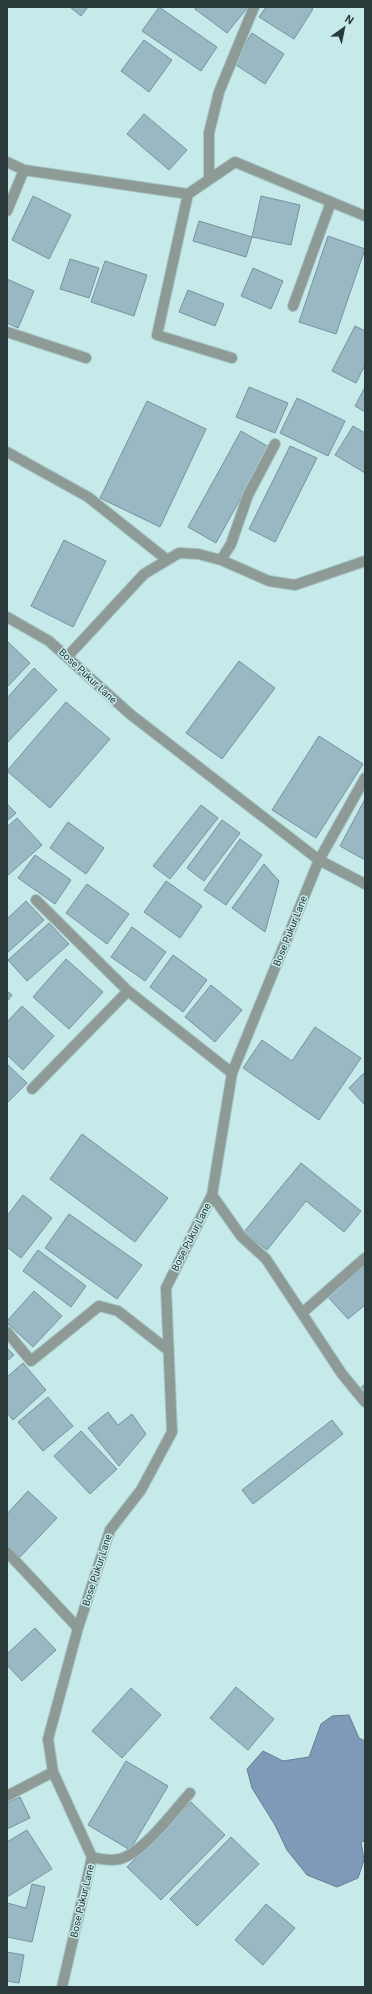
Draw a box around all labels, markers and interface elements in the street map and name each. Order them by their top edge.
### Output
north arrow [324,8,364,48]
text: N [342,12,356,28]
street label: Bose Pukur Lane [57,646,119,706]
street label: Bose Pukur Lane [271,894,309,968]
street label: Bose Pukur Lane [169,1201,213,1273]
street label: Bose Pukur Lane [80,1533,114,1607]
street label: Bose Pukur Lane [68,1863,96,1939]

